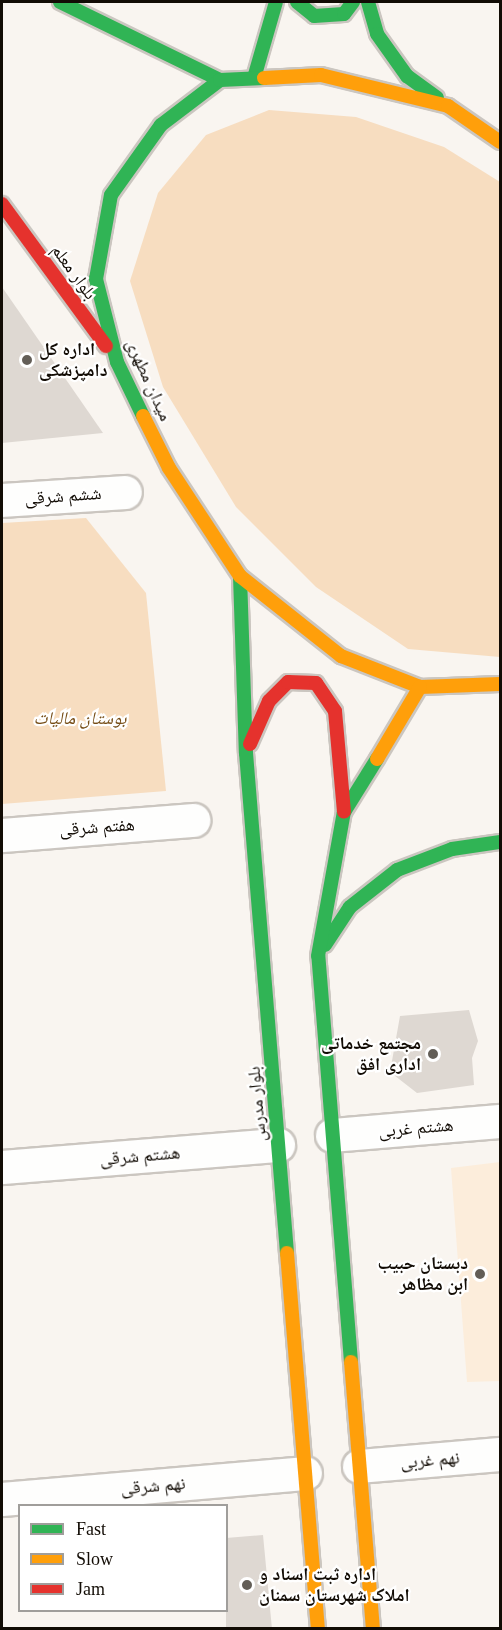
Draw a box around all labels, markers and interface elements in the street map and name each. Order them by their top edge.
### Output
street label: بلوار معلم [47,240,101,304]
street label: میدان مطهری [121,336,177,424]
place label: اداره کل دامپزشکی [39,339,107,382]
marker: اداره کل دامپزشکی [20,353,34,367]
street label: ششم شرقی [24,483,102,509]
park label: بوستان مالیات [34,707,126,729]
street label: هفتم شرقی [59,814,135,840]
place label: مجتمع خدماتی اداری افق [321,1033,421,1076]
marker: مجتمع خدماتی اداری افق [426,1047,440,1061]
street label: بلوار مدرس [243,1065,271,1143]
street label: هشتم غربی [378,1114,454,1142]
street label: هشتم شرقی [99,1142,181,1170]
place label: دبستان حبیب ابن مظاهر [378,1253,468,1296]
marker: دبستان حبیب ابن مظاهر [473,1267,487,1281]
street label: نهم غربی [399,1447,461,1473]
street label: نهم شرقی [120,1472,186,1500]
legend [18,1504,228,1612]
text: Fast [76,1519,106,1539]
text: Slow [76,1549,113,1569]
place label: اداره ثبت اسناد و املاک شهرستان سمنان [259,1564,410,1606]
marker: اداره ثبت اسناد و املاک شهرستان سمنان [240,1578,254,1592]
text: Jam [76,1579,105,1599]

